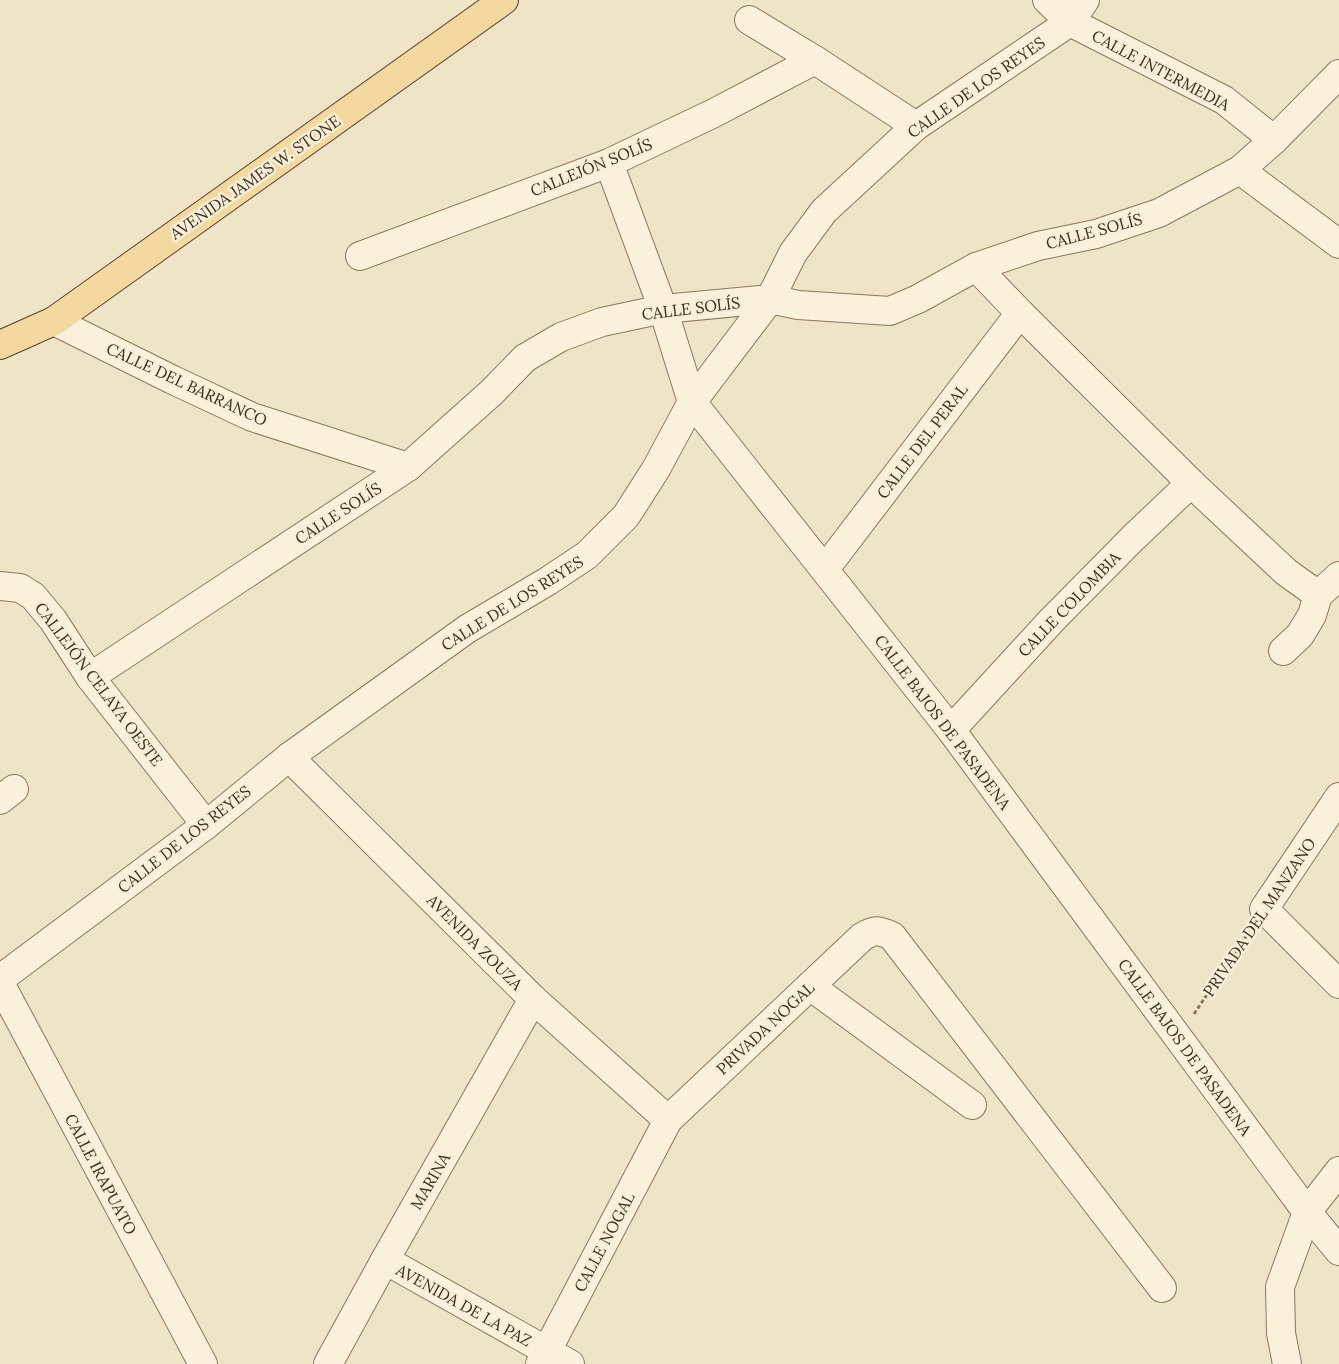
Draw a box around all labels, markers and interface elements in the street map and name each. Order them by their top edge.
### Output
street label: CALLE INTERMEDIA [1089,25,1234,115]
street label: CALLE DE LOS REYES [903,32,1049,142]
street label: AVENIDA JAMES W. STONE [165,110,344,244]
street label: CALLEJÓN SOLÍS [527,133,655,201]
street label: CALLE SOLÍS [1044,209,1144,253]
street label: CALLE SOLÍS [641,292,741,324]
street label: CALLE DEL BARRANCO [103,338,271,430]
street label: CALLE DEL PERAL [872,380,972,502]
street label: CALLE SOLÍS [291,478,385,548]
street label: CALLE COLOMBIA [1014,546,1125,661]
street label: CALLE DE LOS REYES [437,551,587,655]
street label: CALLEJÓN CELAYA OESTE [31,598,167,770]
street label: CALLE BAJOS DE PASADENA [871,631,1016,814]
street label: CALLE DE LOS REYES [113,781,255,897]
street label: PRIVADA DEL MANZANO [1198,834,1320,1000]
street label: AVENIDA ZOUZA [422,889,528,995]
street label: CALLE BAJOS DE PASADENA [1114,955,1257,1140]
street label: PRIVADA NOGAL [712,977,818,1079]
street label: CALLE IRAPUATO [61,1110,141,1238]
street label: MARINA [406,1148,455,1213]
street label: CALLE NOGAL [569,1189,639,1295]
street label: AVENIDA DE LA PAZ [392,1259,535,1351]

